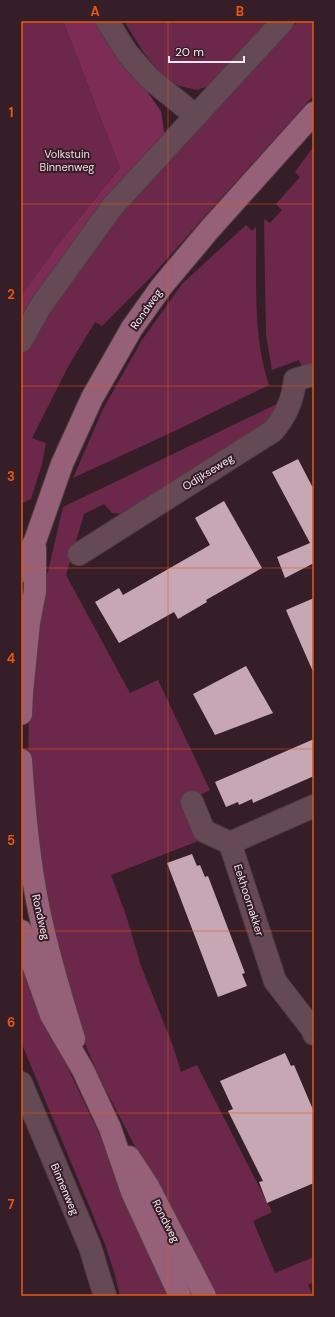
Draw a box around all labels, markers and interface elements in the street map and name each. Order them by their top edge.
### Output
text: A [90,3,100,20]
text: B [236,3,244,20]
scale bar [169,38,244,64]
text: 20 m [175,44,204,60]
text: 1 [9,104,13,121]
park label: Volkstuin Binnenweg [40,147,95,174]
text: 2 [7,286,15,303]
street label: Rondweg [127,286,165,332]
street label: Odijkseweg [180,451,236,493]
text: 3 [7,468,15,485]
text: 4 [7,650,15,667]
text: 5 [7,832,15,849]
street label: Eekhoornakker [231,862,267,938]
street label: Rondweg [29,893,53,941]
text: 6 [7,1014,15,1031]
street label: Binnenweg [48,1161,82,1217]
text: 7 [8,1196,15,1213]
street label: Rondweg [149,1197,183,1245]

